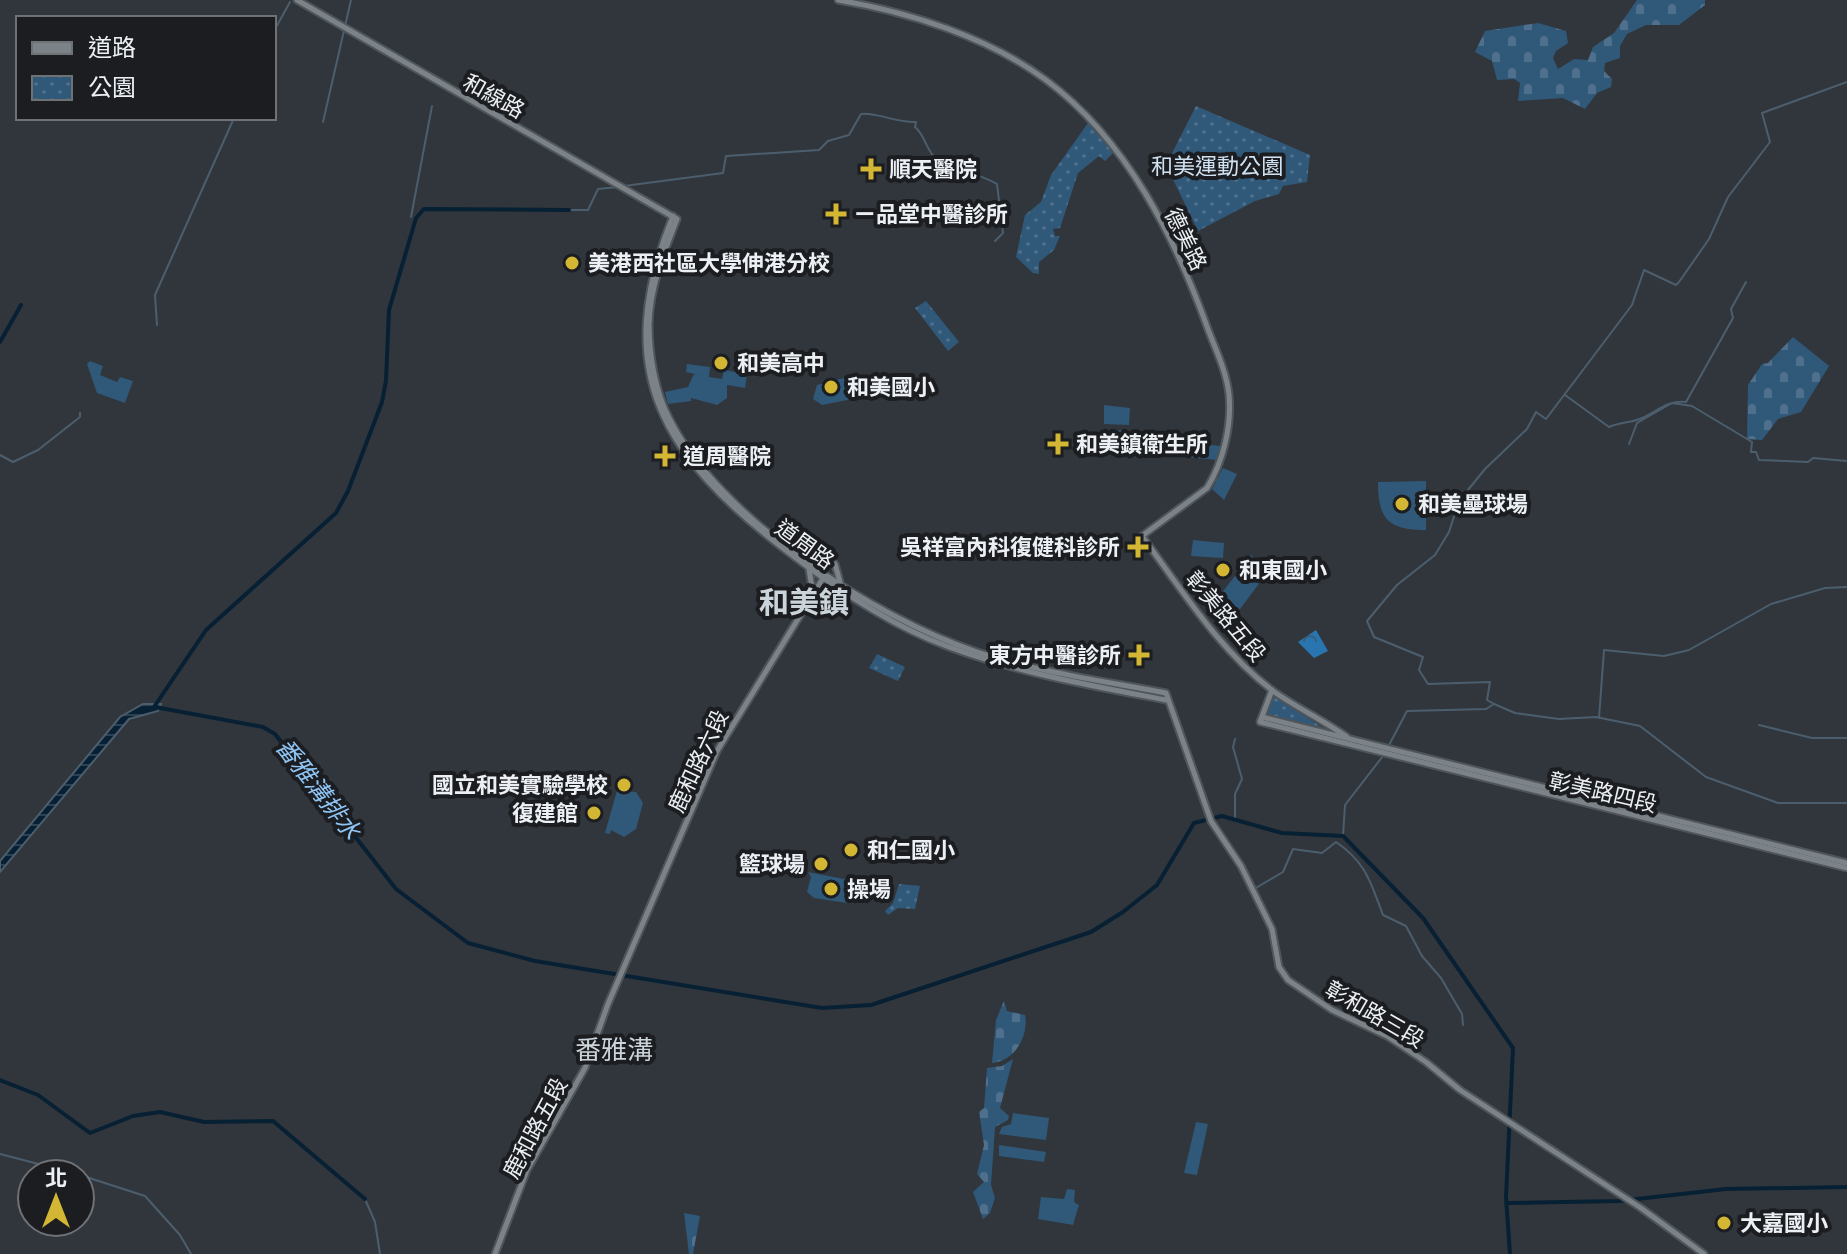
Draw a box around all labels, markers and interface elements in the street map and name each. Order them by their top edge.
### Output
legend [16,16,276,120]
text: 道路 [88,32,136,64]
street label: 和線路 [457,68,530,126]
text: 公園 [88,72,136,104]
park label: 和美運動公園 [1151,152,1283,182]
place label: 順天醫院 [889,155,977,185]
marker: 順天醫院 [860,158,882,180]
place label: ㄧ品堂中醫診所 [854,200,1008,230]
marker: ㄧ品堂中醫診所 [825,203,847,225]
street label: 德美路 [1157,203,1213,276]
place label: 美港西社區大學伸港分校 [588,249,830,279]
marker: 美港西社區大學伸港分校 [563,254,581,272]
place label: 和美高中 [737,349,825,379]
marker: 和美高中 [712,354,730,372]
place label: 和美國小 [847,373,935,403]
marker: 和美國小 [822,378,840,396]
place label: 和美鎮衛生所 [1076,430,1208,460]
marker: 和美鎮衛生所 [1047,433,1069,455]
place label: 道周醫院 [683,442,771,472]
marker: 道周醫院 [654,445,676,467]
place label: 和美壘球場 [1418,490,1528,520]
marker: 和美壘球場 [1393,495,1411,513]
street label: 道周路 [769,513,840,576]
place label: 吳祥富內科復健科診所 [900,533,1120,563]
marker: 吳祥富內科復健科診所 [1127,536,1149,558]
place label: 和東國小 [1239,556,1327,586]
marker: 和東國小 [1214,561,1232,579]
street label: 彰美路五段 [1178,565,1272,668]
district label: 和美鎮 [759,583,849,624]
place label: 東方中醫診所 [989,641,1121,671]
marker: 東方中醫診所 [1128,644,1150,666]
street label: 鹿和路六段 [662,705,736,818]
water label: 番雅溝排水 [268,732,368,847]
street label: 彰美路四段 [1546,766,1660,820]
place label: 國立和美實驗學校 [432,771,608,801]
marker: 國立和美實驗學校 [615,776,633,794]
place label: 復建館 [512,799,578,829]
marker: 復建館 [585,804,603,822]
place label: 和仁國小 [867,836,955,866]
marker: 和仁國小 [842,841,860,859]
place label: 籃球場 [739,850,805,880]
marker: 籃球場 [812,855,830,873]
place label: 操場 [847,875,891,905]
marker: 操場 [822,880,840,898]
street label: 彰和路三段 [1319,974,1430,1055]
district label: 番雅溝 [575,1033,653,1068]
street label: 鹿和路五段 [497,1073,575,1184]
north arrow [16,1158,96,1238]
text: 北 [45,1164,67,1194]
place label: 大嘉國小 [1740,1209,1828,1239]
marker: 大嘉國小 [1715,1214,1733,1232]

